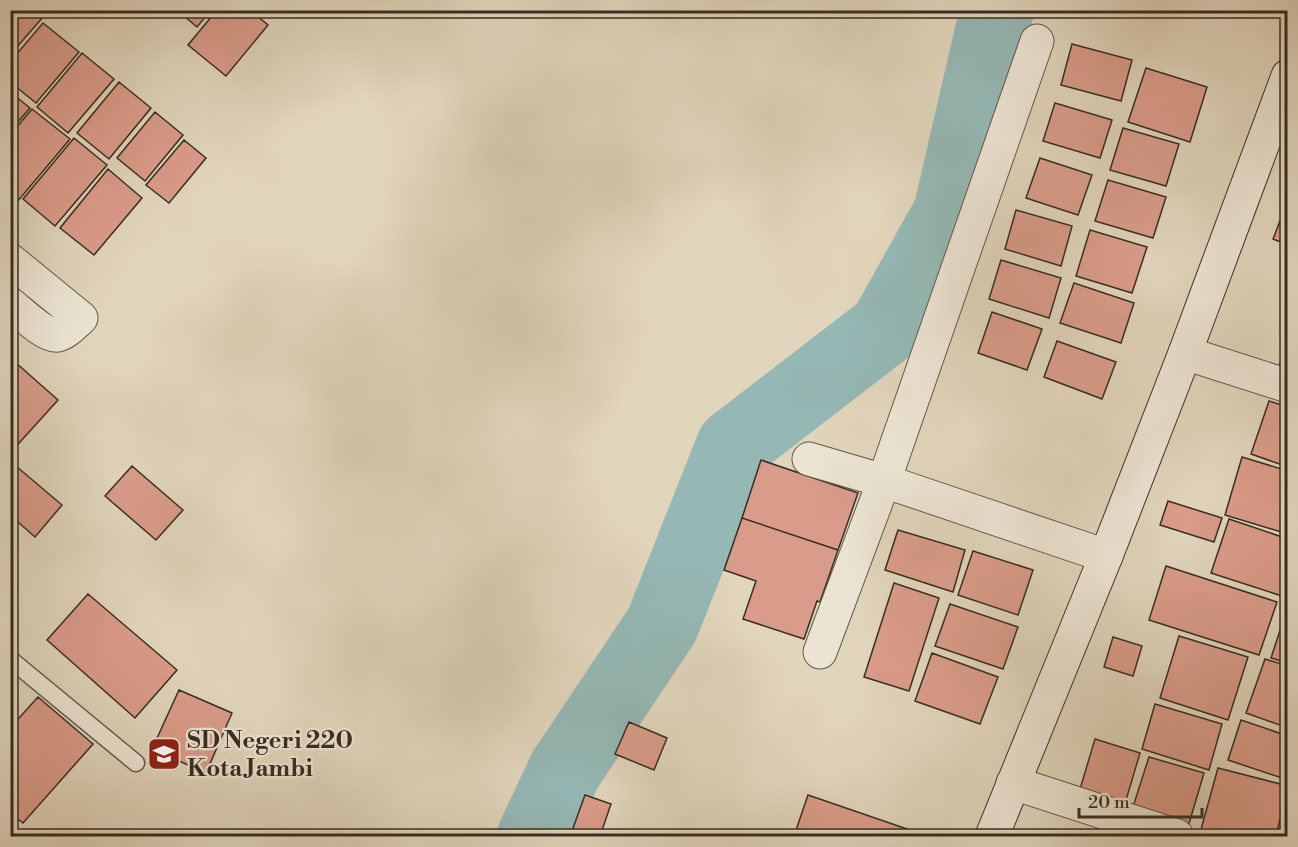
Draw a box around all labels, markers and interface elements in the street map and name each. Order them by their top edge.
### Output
place label: SD Negeri 220 Kota Jambi [187,726,353,784]
school or university icon: SD Negeri 220 Kota Jambi [146,736,182,772]
scale bar [1079,781,1202,819]
text: 20 m [1088,791,1130,814]

